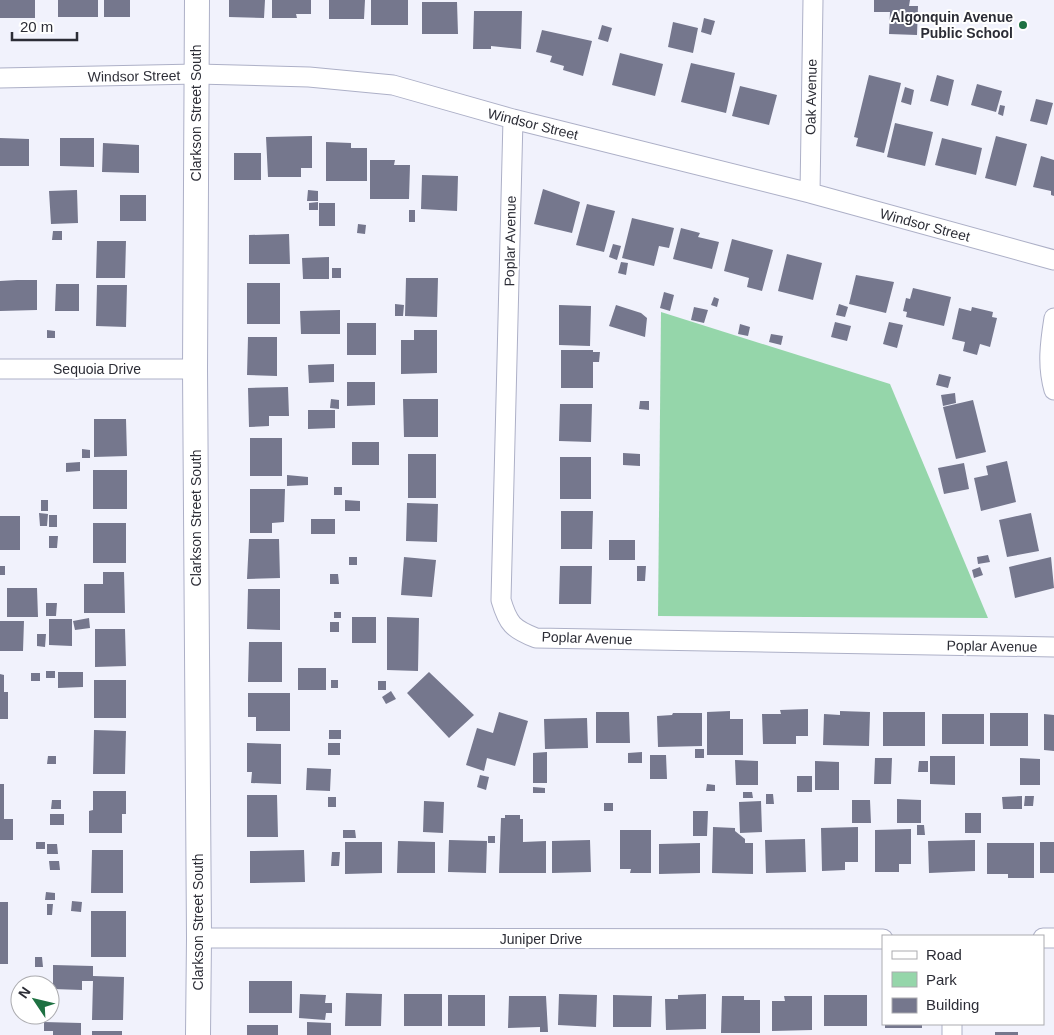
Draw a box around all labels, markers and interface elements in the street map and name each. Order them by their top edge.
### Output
place label: Algonquin Avenue Public School [890,9,1013,41]
scale bar [12,10,78,42]
text: 20 m [20,18,53,35]
marker: Algonquin Avenue Public School [1017,19,1029,31]
street label: Clarkson Street South [188,45,204,181]
street label: Oak Avenue [802,59,820,135]
street label: Windsor Street [88,67,181,85]
street label: Windsor Street [486,105,580,143]
street label: Poplar Avenue [501,195,519,287]
street label: Windsor Street [878,205,972,245]
street label: Sequoia Drive [53,361,141,377]
street label: Clarkson Street South [188,450,204,586]
street label: Poplar Avenue [541,628,633,648]
street label: Poplar Avenue [946,637,1038,655]
street label: Clarkson Street South [190,854,206,990]
street label: Juniper Drive [500,931,582,947]
legend [882,935,1044,1025]
text: Road [926,946,962,963]
text: Park [926,971,957,988]
north arrow [10,975,60,1025]
text: N [15,984,34,1001]
text: Building [926,996,979,1013]

